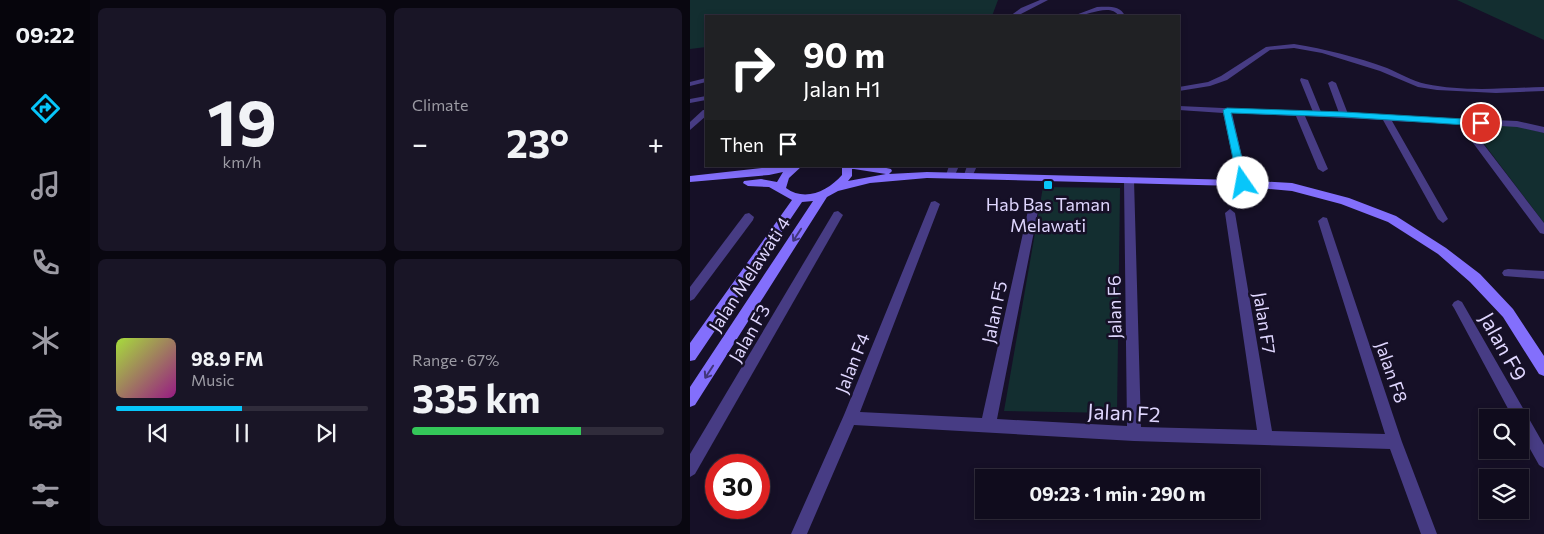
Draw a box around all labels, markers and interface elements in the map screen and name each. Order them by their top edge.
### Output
text: 09:22 [15,21,75,48]
text: 90 m [803,32,885,75]
icon: right [720,35,785,100]
text: Jalan H1 [803,75,881,102]
text: 19 [207,80,277,159]
icon: directions [28,91,63,126]
text: Climate [412,95,468,114]
pin [1460,102,1502,144]
icon: arrive [1467,109,1495,137]
text: 23° [506,119,569,166]
text: − [412,126,428,160]
text: + [648,126,664,160]
icon: arrive [774,130,802,158]
text: Then [720,133,764,156]
text: km/h [223,152,261,171]
position arrow [1216,156,1268,208]
icon: music [28,168,63,203]
marker: Hab Bas Taman Melawati [1042,179,1054,191]
place label: Hab Bas Taman Melawati [986,193,1110,236]
street label: Jalan Melawati 4 [704,212,794,336]
one-way arrow [792,228,802,242]
icon: phone [28,245,63,280]
street label: Jalan F6 [1102,275,1126,339]
street label: Jalan F5 [977,279,1011,345]
street label: Jalan F7 [1249,291,1281,355]
street label: Jalan F3 [724,300,774,366]
street label: Jalan F9 [1475,307,1533,385]
icon: climate [28,323,63,358]
street label: Jalan F4 [830,329,874,396]
street label: Jalan F8 [1371,338,1413,406]
text: 98.9 FM [191,347,264,370]
text: Range · 67% [412,350,499,369]
one-way arrow [703,364,713,378]
text: Music [191,370,235,389]
text: 335 km [412,374,540,421]
street label: Jalan F2 [1087,398,1161,426]
icon: car [28,400,63,435]
map controls [1479,409,1529,519]
button: search [1479,409,1529,459]
icon: previous [144,419,172,447]
icon: pause [228,419,256,447]
icon: next [312,419,340,447]
speed limit sign: 30 [705,454,770,519]
button: layers [1479,469,1529,519]
icon: filters [28,478,63,513]
text: 09:23 · 1 min · 290 m [1029,482,1206,505]

